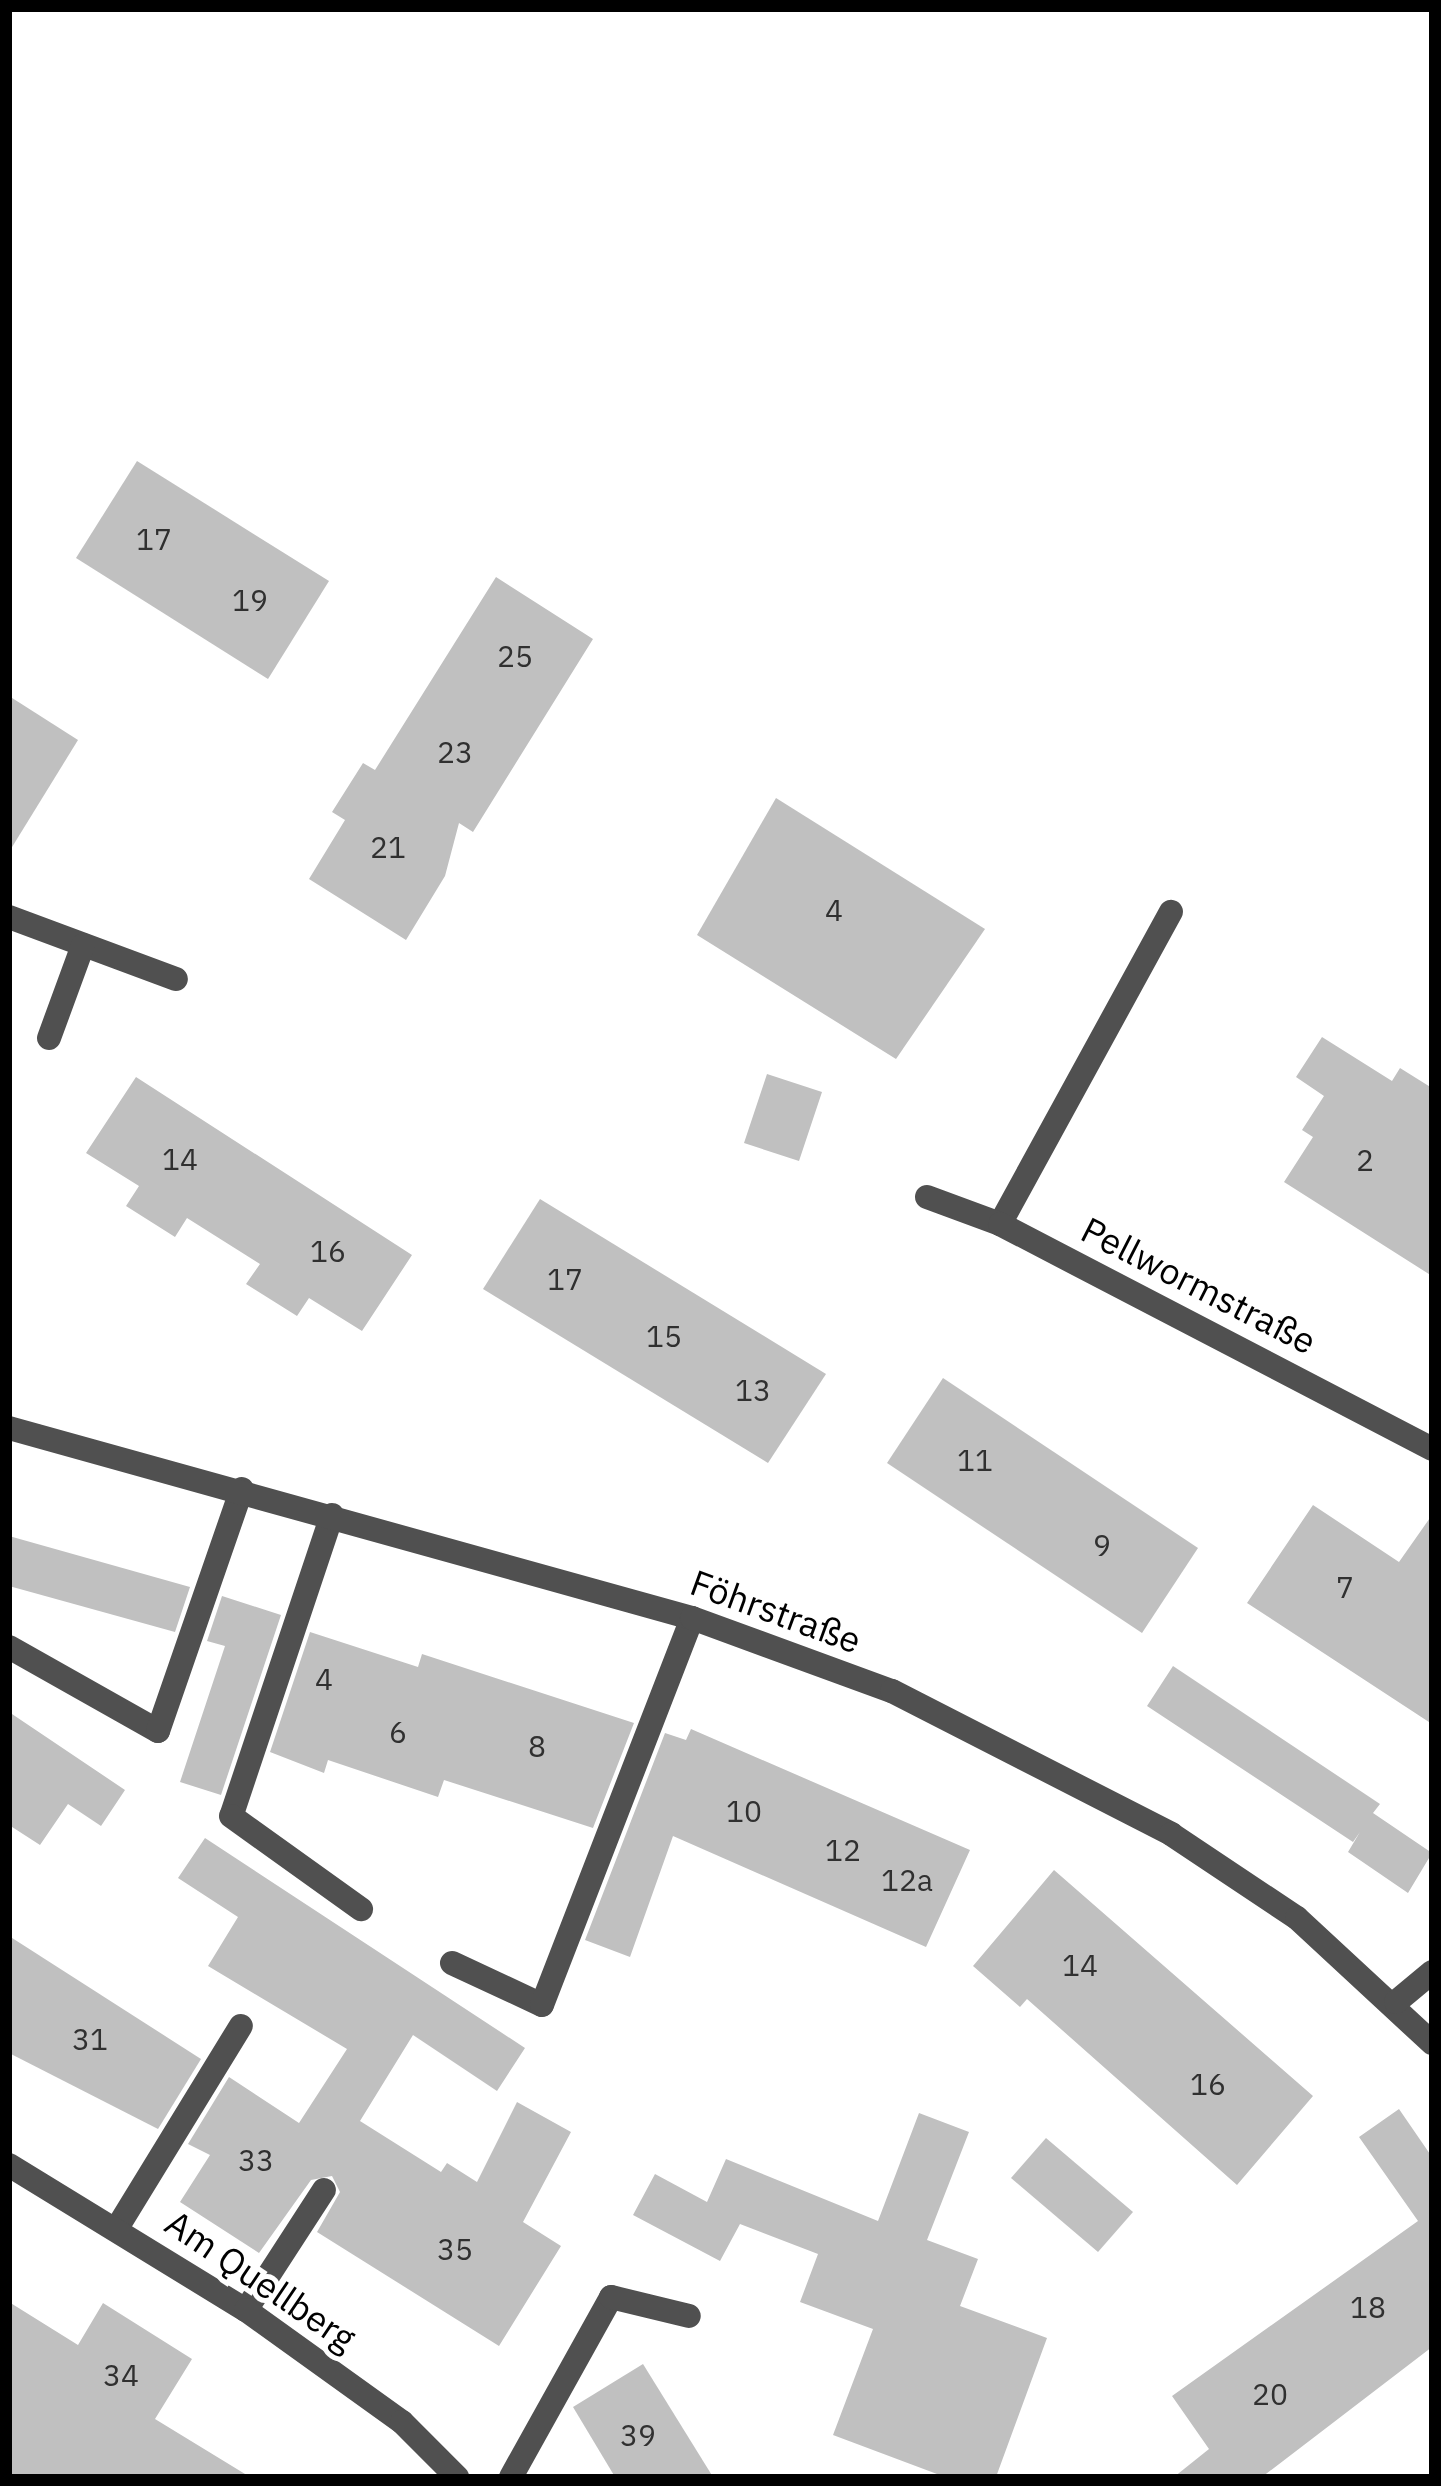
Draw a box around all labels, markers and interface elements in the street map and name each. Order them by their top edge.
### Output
house number: 17 [136,521,172,557]
house number: 19 [232,582,268,618]
house number: 25 [497,638,533,674]
house number: 23 [437,734,473,770]
house number: 21 [370,829,406,865]
house number: 4 [825,892,843,928]
house number: 14 [162,1141,198,1177]
house number: 2 [1356,1142,1374,1178]
street label: Pellwormstraße [1075,1207,1323,1363]
house number: 16 [310,1233,346,1269]
house number: 17 [547,1261,583,1297]
house number: 15 [646,1318,682,1354]
house number: 13 [735,1372,771,1408]
house number: 11 [957,1442,993,1478]
house number: 9 [1093,1527,1111,1563]
street label: Föhrstraße [685,1560,867,1662]
house number: 7 [1336,1569,1354,1605]
house number: 4 [315,1661,333,1697]
house number: 6 [389,1714,407,1750]
house number: 8 [528,1728,546,1764]
house number: 10 [726,1793,762,1829]
house number: 12 [825,1832,861,1868]
house number: 12a [881,1862,933,1898]
house number: 14 [1062,1947,1098,1983]
house number: 31 [72,2021,108,2057]
house number: 16 [1190,2066,1226,2102]
house number: 33 [238,2142,274,2178]
street label: Am Quellberg [158,2201,364,2359]
house number: 35 [437,2231,473,2267]
house number: 18 [1350,2289,1386,2325]
house number: 34 [103,2357,139,2393]
house number: 20 [1252,2376,1288,2412]
house number: 39 [620,2417,656,2453]

